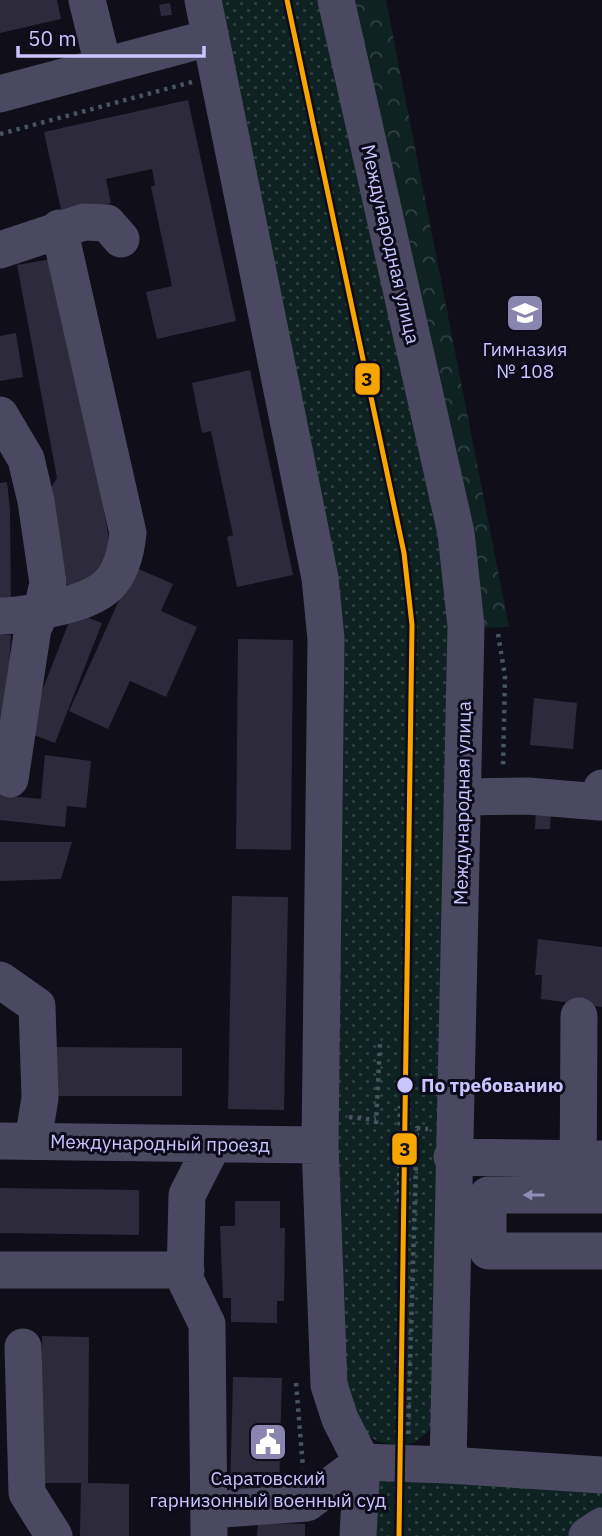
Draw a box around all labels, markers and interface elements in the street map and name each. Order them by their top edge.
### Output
scale bar [18,14,203,58]
text: 50 m [28,24,77,52]
street label: Международная улица [356,142,426,346]
school or university icon: Гимназия № 108 [504,292,546,334]
place label: Гимназия № 108 [483,337,567,383]
line badge: 3 [354,362,381,396]
text: 3 [361,367,373,391]
street label: Международная улица [448,701,476,905]
place label: По требованию [421,1073,563,1097]
marker: По требованию [395,1075,415,1095]
street label: Международный проезд [50,1129,270,1157]
line badge: 3 [391,1132,418,1166]
text: 3 [399,1137,411,1161]
one-way arrow [523,1189,545,1201]
public building icon: Саратовский гарнизонный военный суд [247,1421,289,1463]
place label: Саратовский гарнизонный военный суд [150,1466,386,1512]

